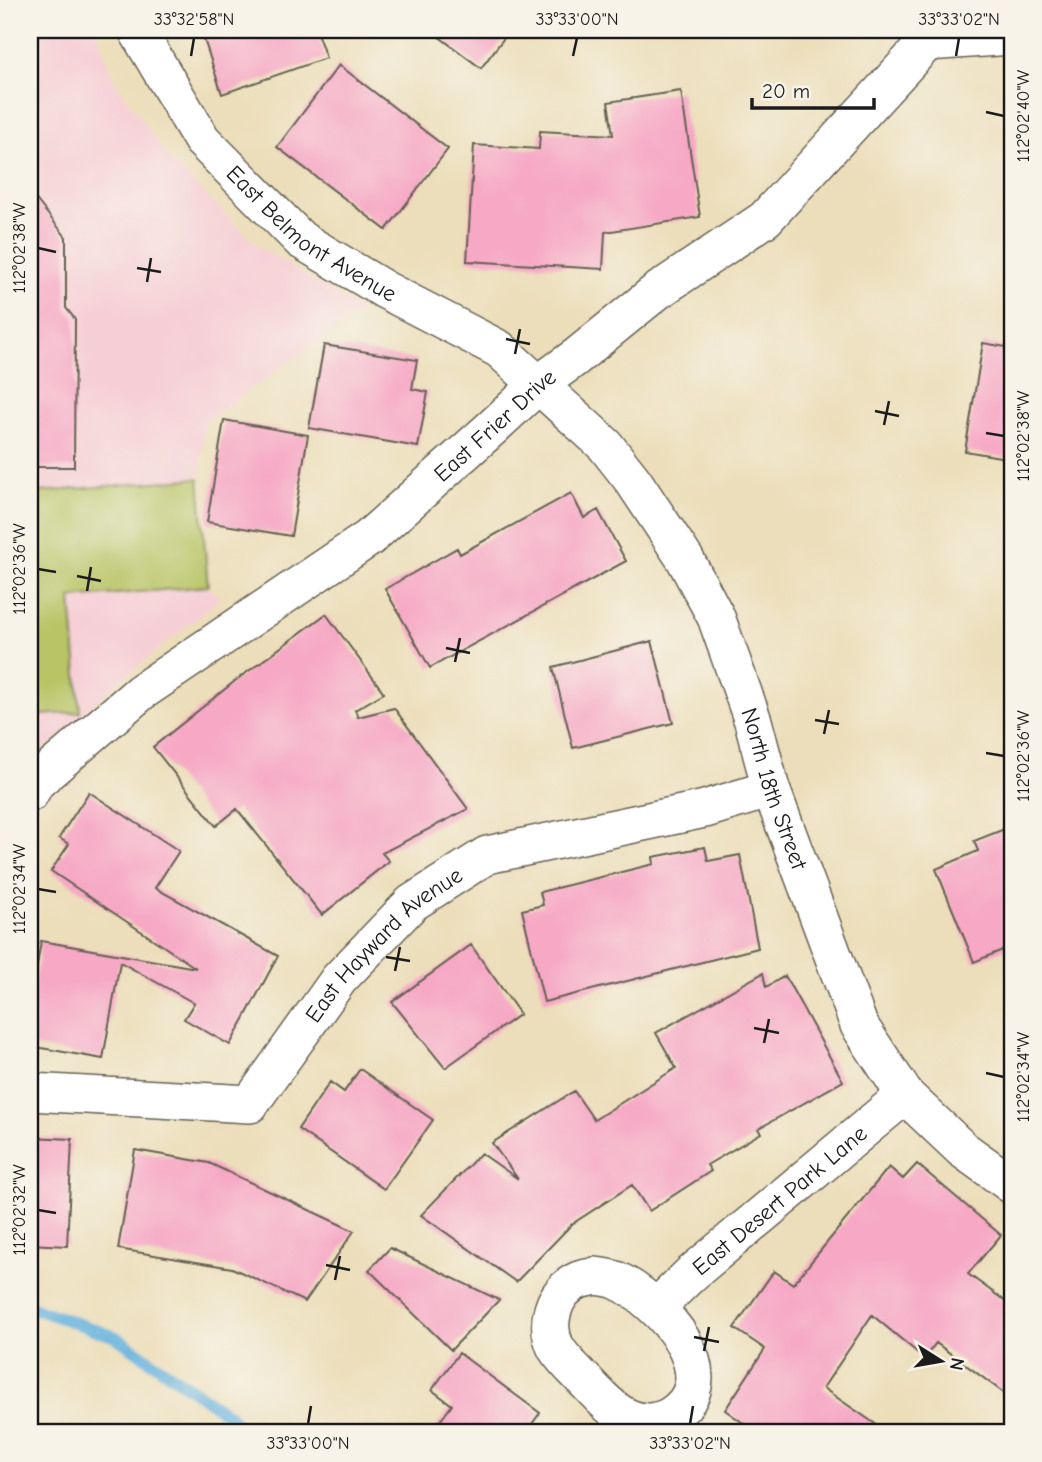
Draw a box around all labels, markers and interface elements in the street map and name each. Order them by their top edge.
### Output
text: 33°32'58"N [154,9,234,30]
text: 33°33'00"N [535,9,619,30]
text: 33°33'02"N [918,9,1000,30]
scale bar [752,66,874,110]
text: 112°02'40"W [1013,69,1034,162]
text: 20 m [762,79,810,103]
street label: East Belmont Avenue [221,160,401,308]
text: 112°02'38"W [9,202,30,293]
street label: East Frier Drive [428,363,561,487]
text: 112°02'38"W [1013,390,1034,481]
text: 112°02'36"W [9,523,30,615]
street label: North 18th Street [735,704,813,875]
text: 112°02'36"W [1013,710,1034,802]
text: 112°02'34"W [9,843,30,934]
street label: East Hayward Avenue [300,861,467,1028]
text: 112°02'34"W [1013,1031,1034,1122]
street label: East Desert Park Lane [687,1120,872,1281]
text: 112°02'32"W [9,1164,30,1256]
north arrow [906,1326,976,1396]
text: N [945,1356,969,1372]
text: 33°33'00"N [266,1433,350,1454]
text: 33°33'02"N [649,1433,731,1454]

